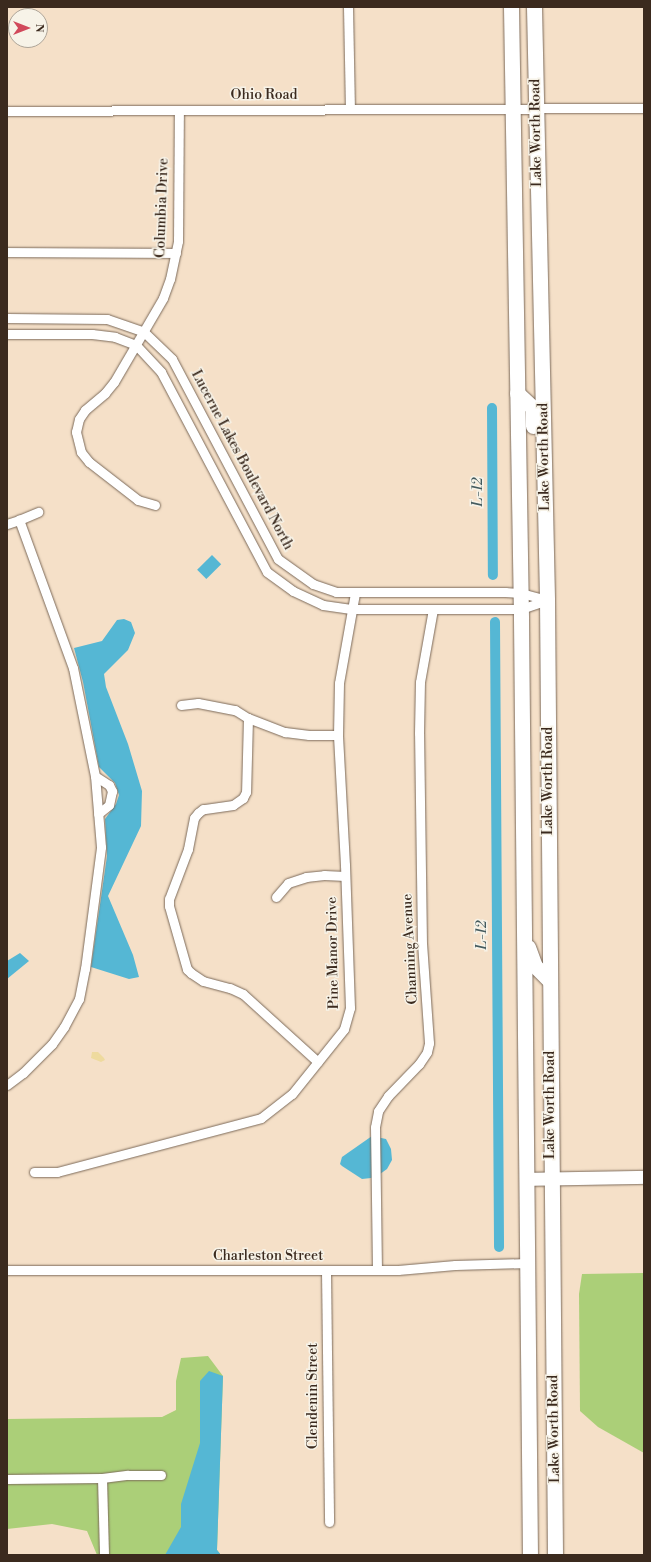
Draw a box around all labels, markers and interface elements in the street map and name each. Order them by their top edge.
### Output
north arrow [8,8,48,48]
text: N [32,24,46,32]
street label: Lake Worth Road [527,79,545,187]
street label: Ohio Road [230,87,298,103]
street label: Columbia Drive [152,158,172,258]
street label: Lucerne Lakes Boulevard North [187,367,297,553]
street label: Lake Worth Road [535,403,553,511]
water label: L-12 [469,477,487,507]
street label: Lake Worth Road [540,727,556,835]
street label: Channing Avenue [399,893,421,1005]
street label: Pine Manor Drive [324,896,342,1010]
water label: L-12 [473,920,491,950]
street label: Lake Worth Road [542,1051,558,1159]
street label: Charleston Street [213,1248,323,1264]
street label: Clendenin Street [305,1343,321,1449]
street label: Lake Worth Road [545,1375,563,1483]

